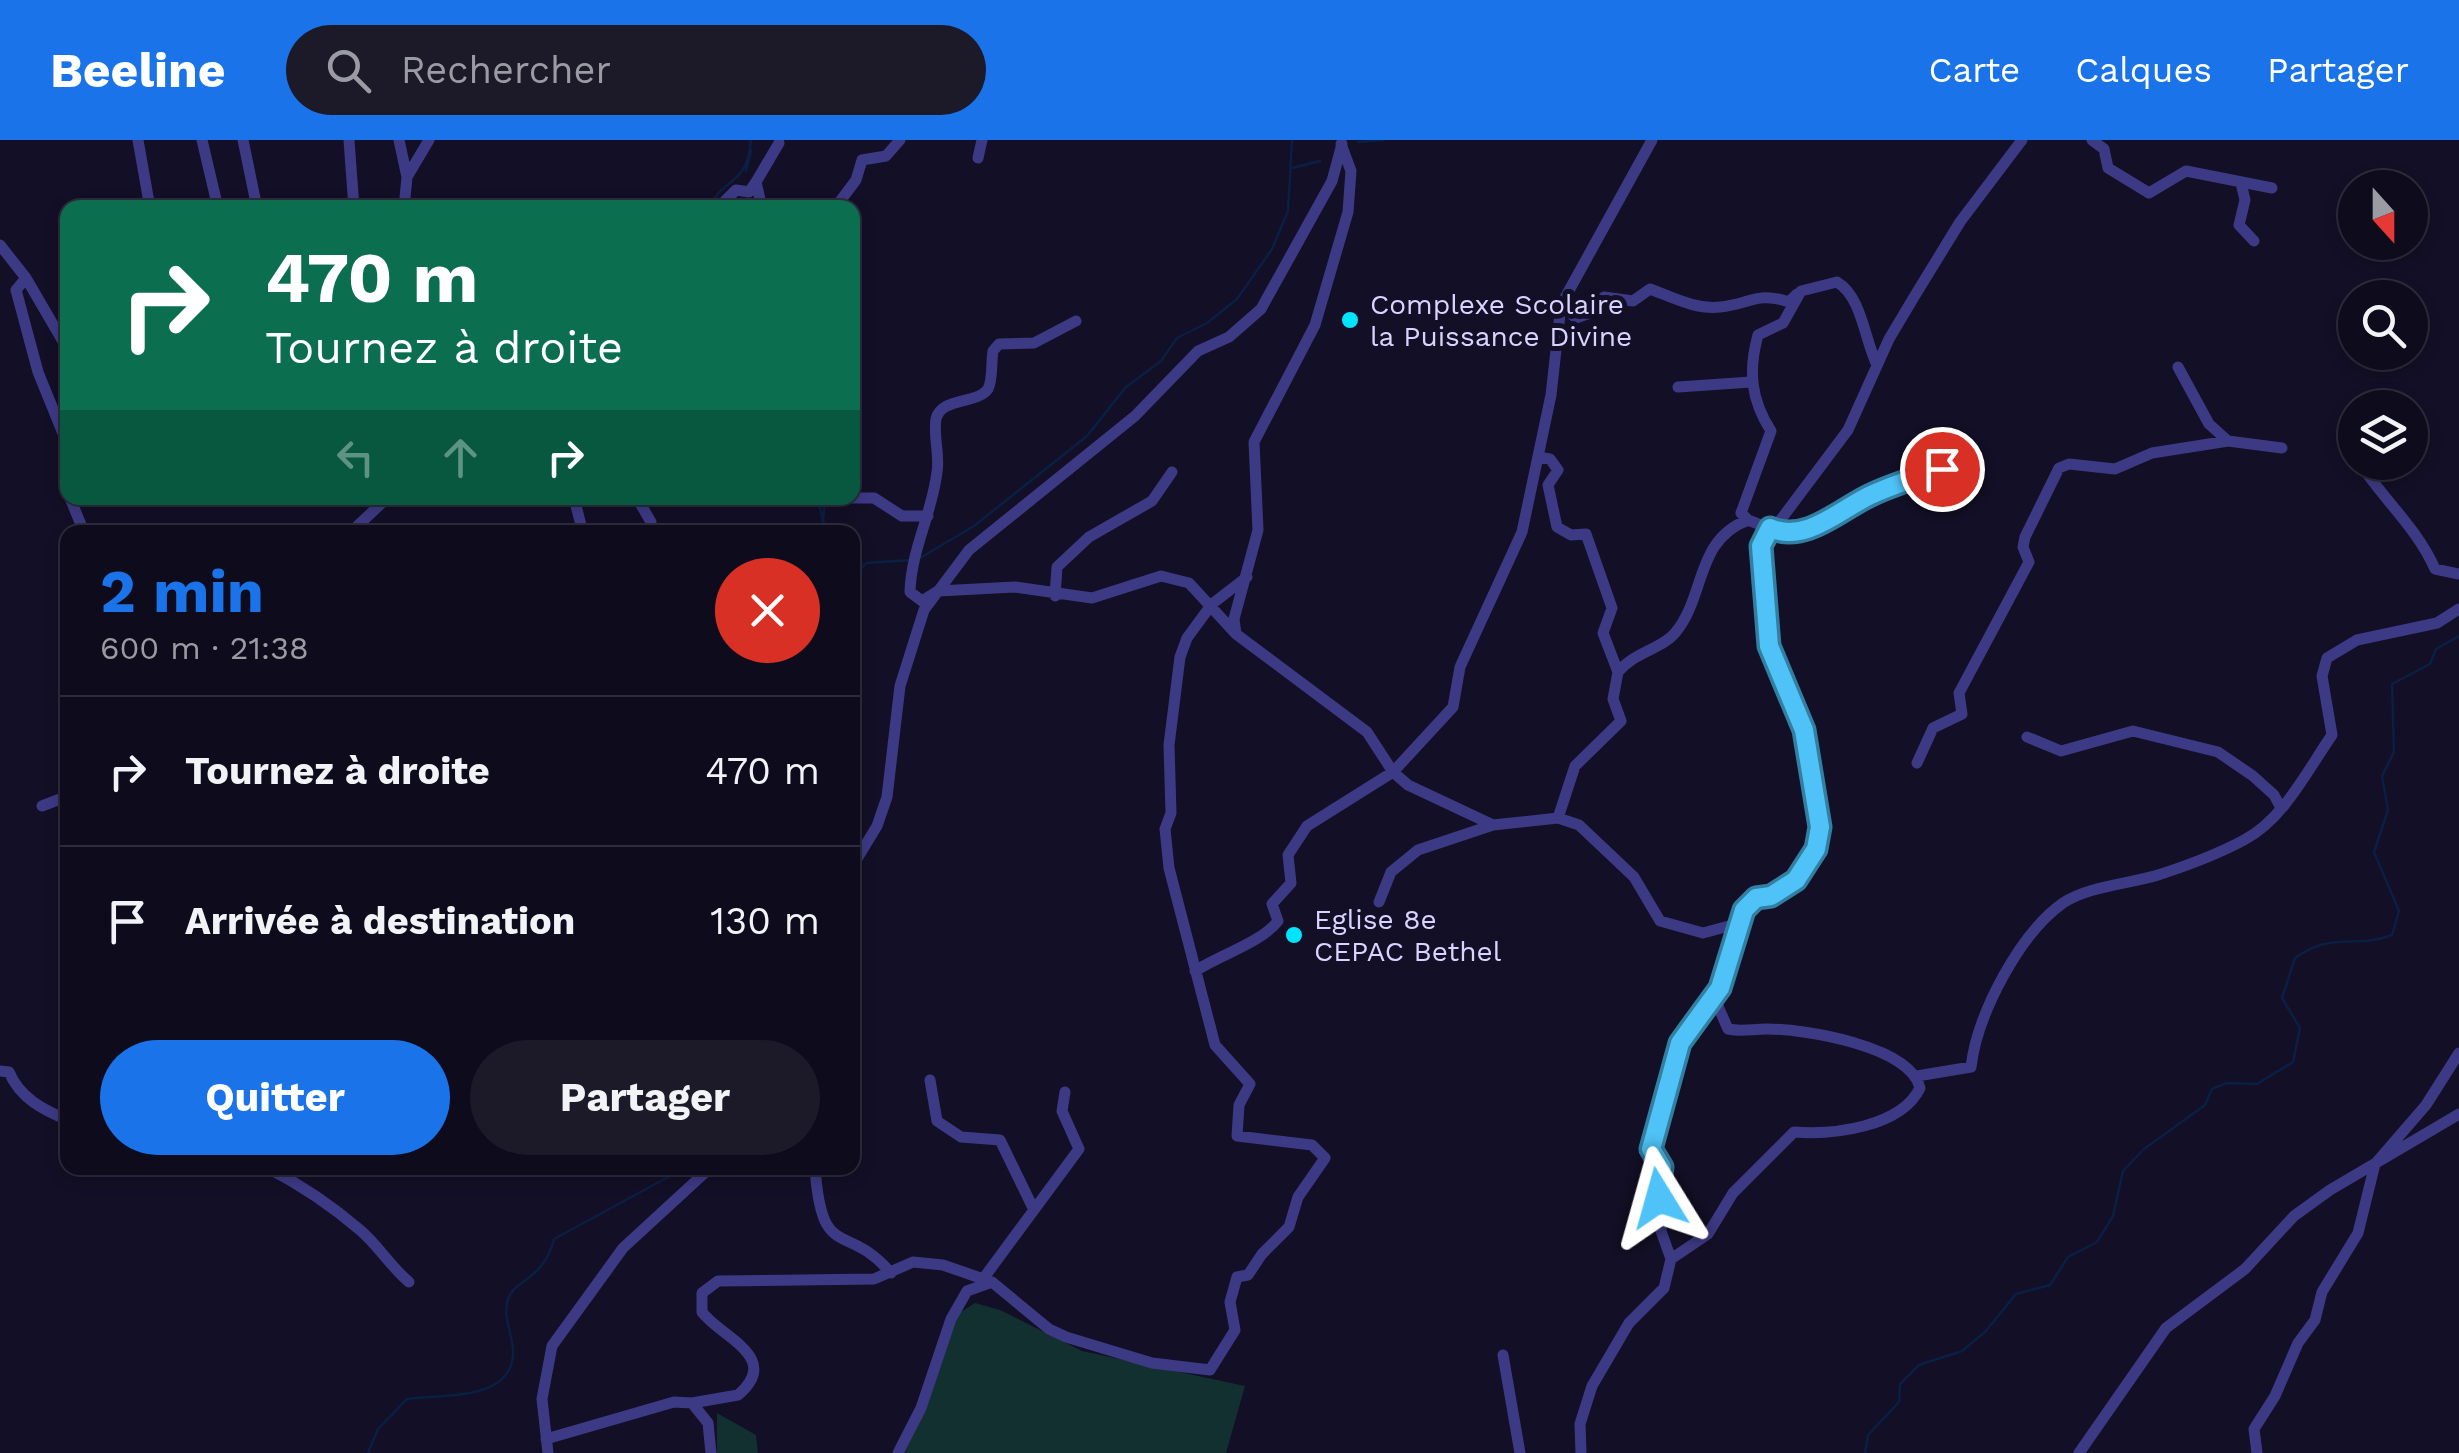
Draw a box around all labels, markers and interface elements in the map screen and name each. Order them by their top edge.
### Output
search box [286,25,986,115]
text: Beeline [50,42,226,99]
icon: search [321,43,376,98]
text: Rechercher [401,48,611,92]
text: Carte [1928,49,2020,91]
text: Calques [2075,49,2212,91]
text: Partager [2267,49,2409,91]
north arrow [2338,170,2428,260]
map controls [2338,170,2428,480]
text: 470 m [265,237,478,319]
icon: right [100,240,230,370]
button: search [2338,280,2428,370]
place label: Complexe Scolaire la Puissance Divine [1370,288,1632,353]
marker: Complexe Scolaire la Puissance Divine [1339,309,1361,331]
text: Tournez à droite [265,321,623,374]
button: layers [2338,390,2428,480]
pin [1900,427,1985,512]
icon: left [328,430,383,485]
icon: ahead [433,430,488,485]
icon: right [538,430,593,485]
icon: arrive [1915,442,1970,497]
text: 2 min [100,556,264,627]
button: close [715,558,820,663]
text: 600 m · 21:38 [100,629,309,667]
icon: right [100,744,155,799]
text: Tournez à droite [185,749,490,793]
text: 470 m [705,749,820,793]
icon: arrive [100,894,155,949]
text: Arrivée à destination [185,899,575,943]
text: 130 m [710,899,820,943]
place label: Eglise 8e CEPAC Bethel [1314,903,1502,968]
marker: Eglise 8e CEPAC Bethel [1283,924,1305,946]
button: Quitter [100,1040,450,1155]
button: Partager [470,1040,820,1155]
position arrow [1607,1146,1711,1250]

